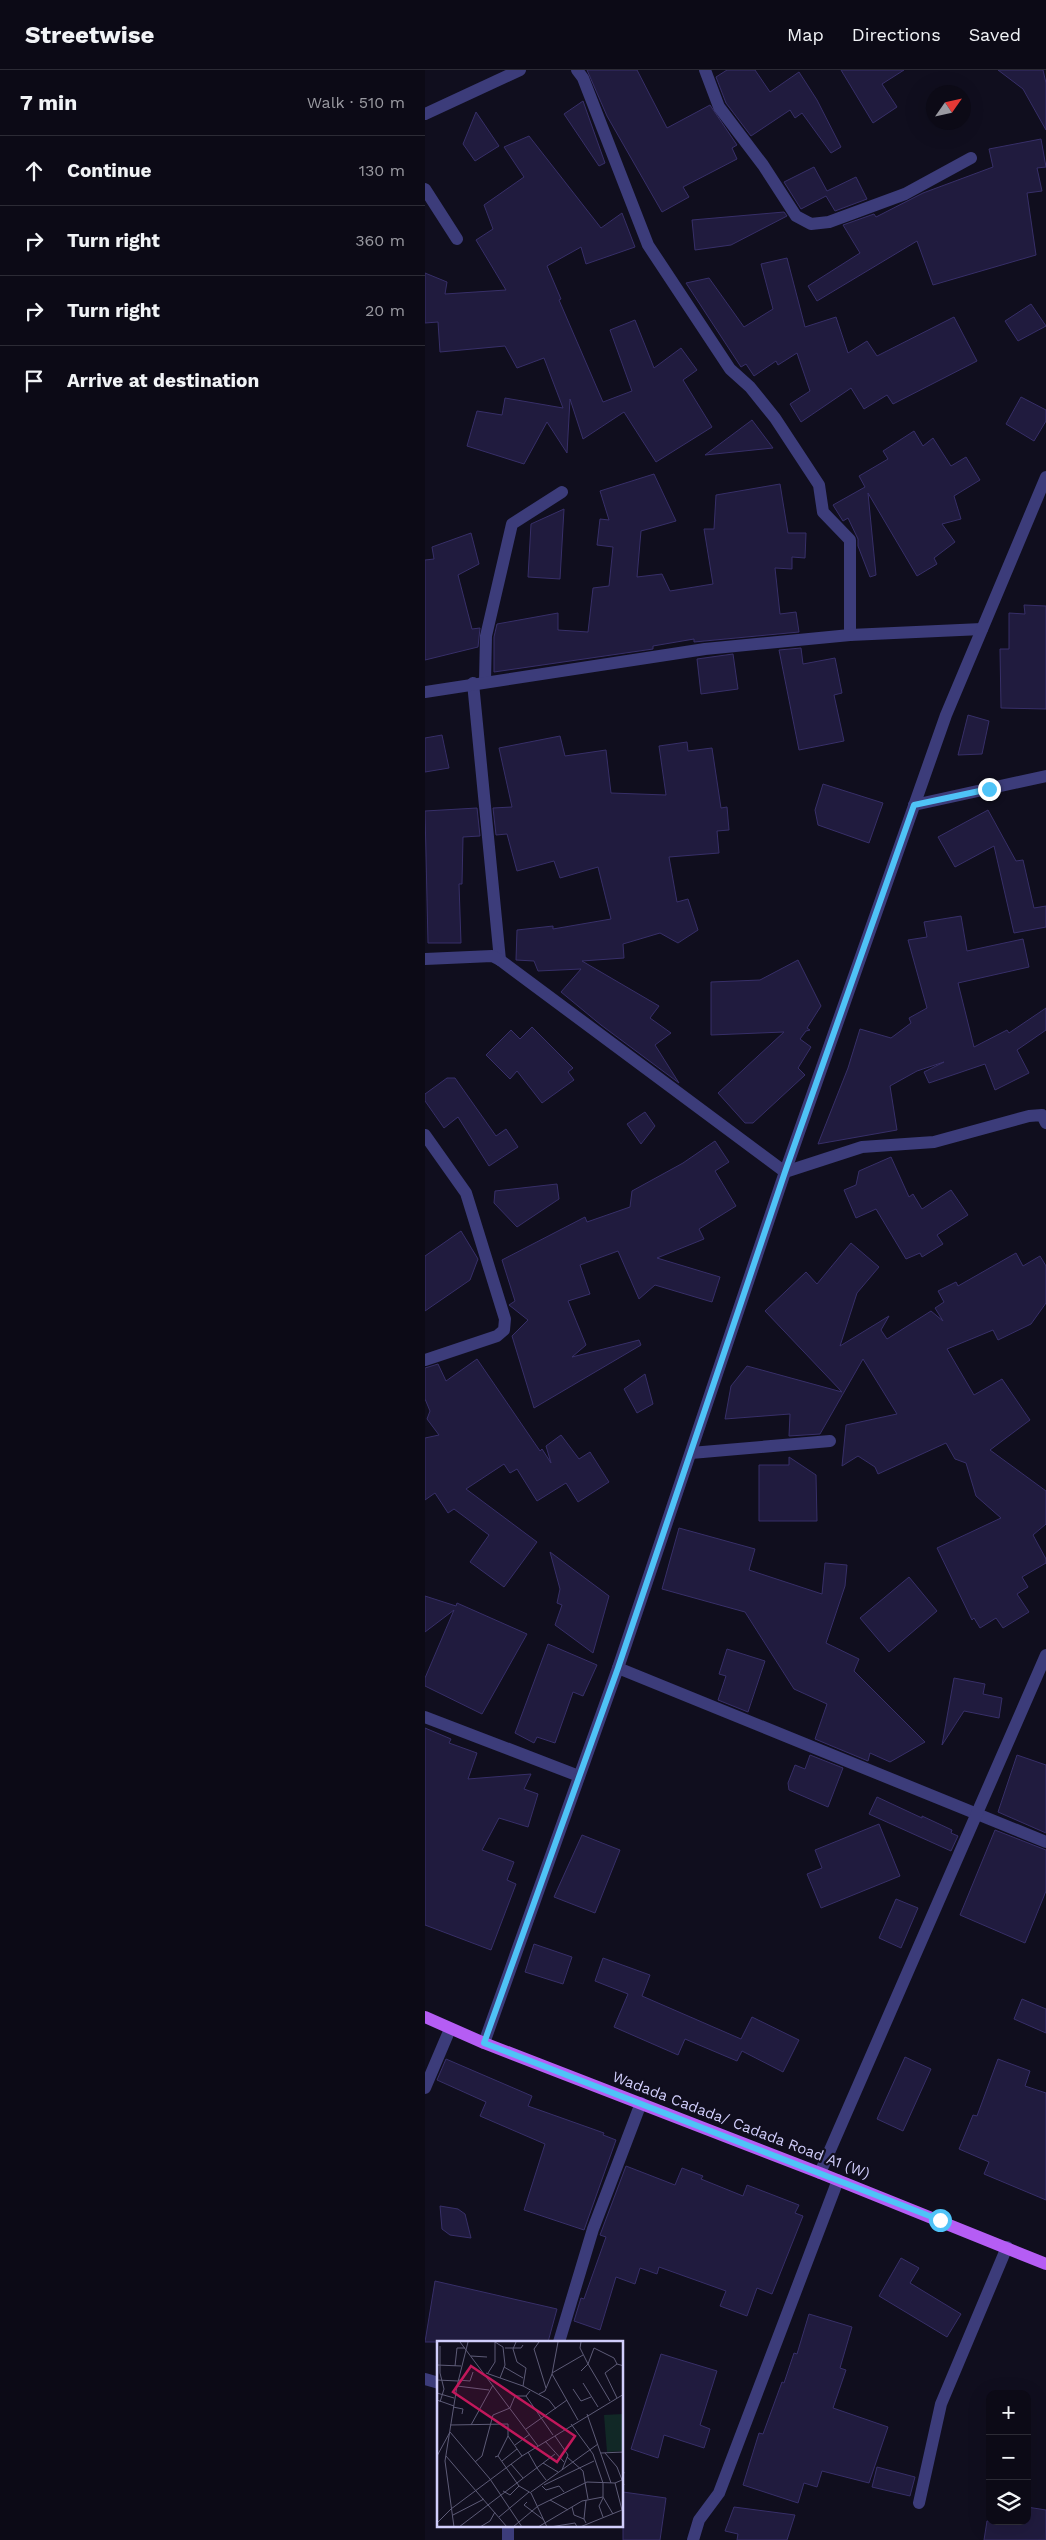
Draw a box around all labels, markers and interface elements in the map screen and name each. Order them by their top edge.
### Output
text: Streetwise [25,21,154,49]
text: Map [787,24,824,45]
text: Directions [852,24,941,45]
text: Saved [969,24,1021,45]
north arrow [926,85,971,130]
text: 7 min [20,90,77,115]
text: Walk · 510 m [307,93,405,112]
icon: ahead [20,157,48,185]
text: Continue [67,159,151,182]
text: 130 m [359,161,405,180]
icon: right [20,227,48,255]
text: Turn right [67,229,160,252]
text: 360 m [355,231,405,250]
icon: right [20,297,48,325]
text: Turn right [67,299,160,322]
text: 20 m [365,301,405,320]
icon: arrive [20,367,48,395]
text: Arrive at destination [67,369,259,392]
route end [978,778,1001,801]
street label: Wadada Cadada/ Cadada Road A1 (W) [610,2067,872,2183]
route start [929,2209,952,2232]
inset map [437,2341,624,2528]
map controls [986,2390,1031,2525]
button: + [986,2390,1031,2435]
button: − [986,2435,1031,2480]
button: layers [986,2480,1031,2525]

